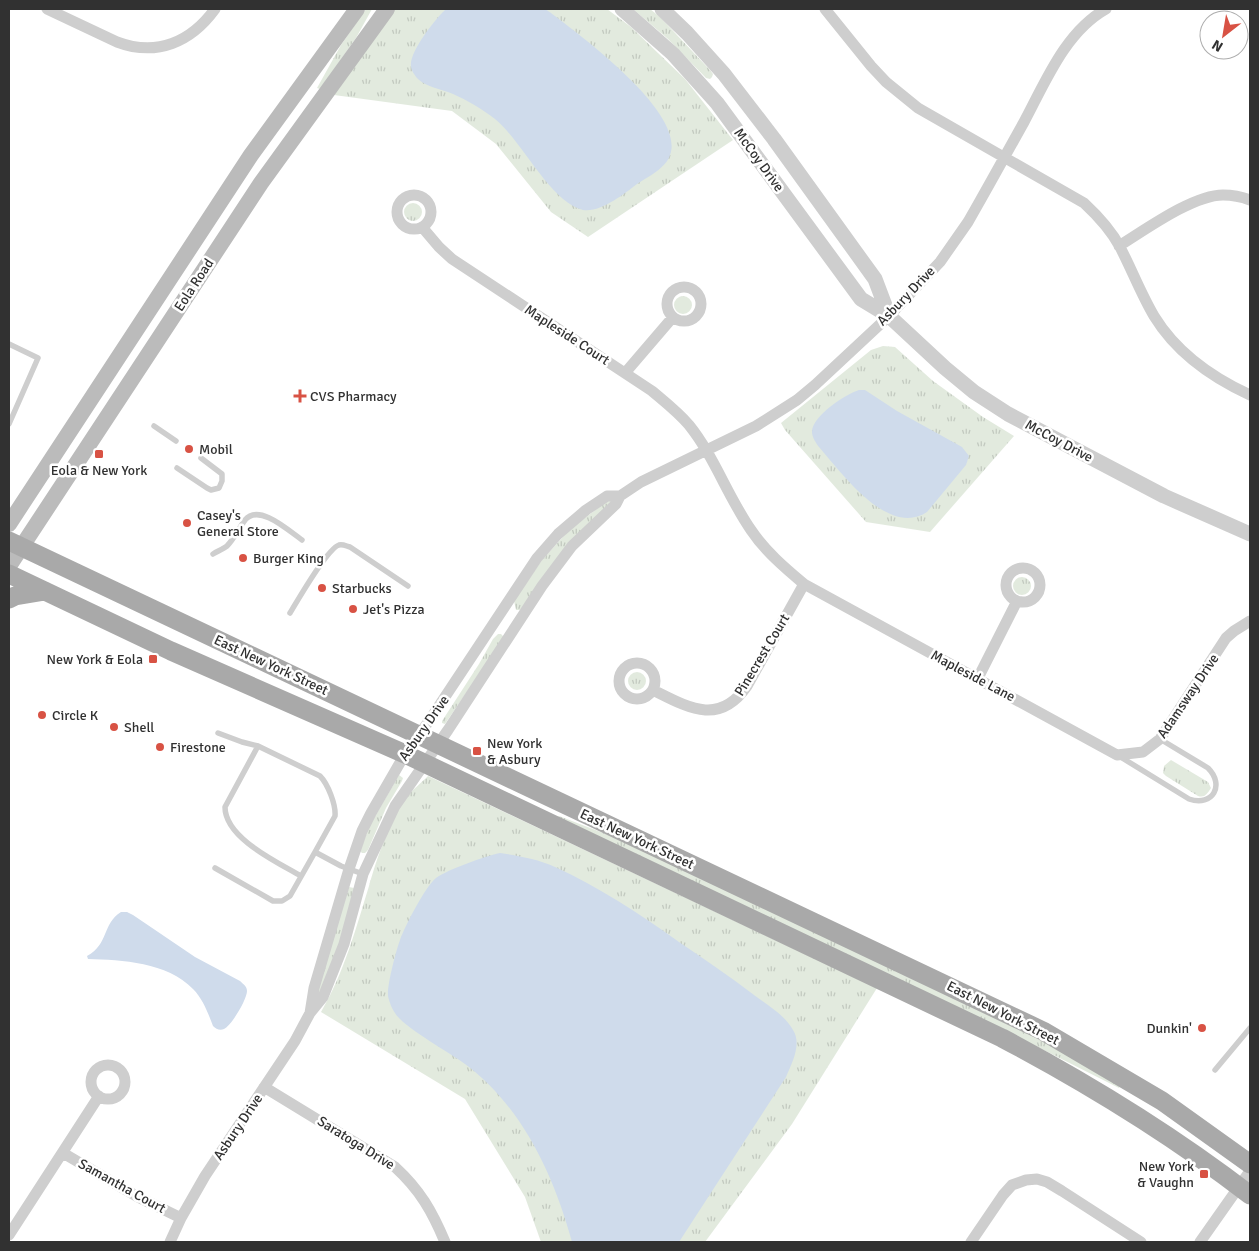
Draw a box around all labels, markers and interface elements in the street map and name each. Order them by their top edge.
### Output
north arrow [1199,10,1249,60]
text: N [1209,36,1226,56]
street label: McCoy Drive [730,125,788,195]
street label: Eola Road [171,255,217,315]
street label: Asbury Drive [873,263,939,329]
street label: Mapleside Court [521,301,613,369]
place label: CVS Pharmacy [310,388,397,405]
marker: CVS Pharmacy [294,390,306,402]
street label: McCoy Drive [1022,416,1096,466]
place label: Mobil [199,441,233,458]
marker: Mobil [183,443,195,455]
marker: Eola & New York [93,448,105,460]
place label: Eola & New York [51,462,147,479]
place label: Casey's General Store [197,507,279,540]
marker: Casey's General Store [181,517,193,529]
place label: Burger King [253,550,324,567]
marker: Burger King [237,552,249,564]
place label: Starbucks [332,580,392,597]
marker: Starbucks [316,582,328,594]
place label: Jet's Pizza [363,601,425,618]
marker: Jet's Pizza [347,603,359,615]
street label: Pinecrest Court [731,611,793,699]
street label: East New York Street [211,631,331,699]
street label: Mapleside Lane [928,647,1018,705]
place label: New York & Eola [47,651,143,668]
street label: Adamsway Drive [1154,651,1222,741]
marker: New York & Eola [147,653,159,665]
street label: Asbury Drive [395,692,453,764]
place label: Circle K [52,707,99,724]
marker: Circle K [36,709,48,721]
place label: Shell [124,719,154,736]
marker: Shell [108,721,120,733]
place label: New York & Asbury [487,735,542,768]
place label: Firestone [170,739,226,756]
marker: Firestone [154,741,166,753]
marker: New York & Asbury [471,745,483,757]
street label: East New York Street [577,805,697,873]
street label: East New York Street [944,977,1062,1049]
place label: Dunkin' [1146,1020,1192,1037]
marker: Dunkin' [1196,1022,1208,1034]
street label: Asbury Drive [210,1091,266,1163]
street label: Saratoga Drive [314,1113,398,1173]
street label: Samantha Court [75,1155,169,1217]
place label: New York & Vaughn [1137,1158,1194,1191]
marker: New York & Vaughn [1198,1168,1210,1180]

